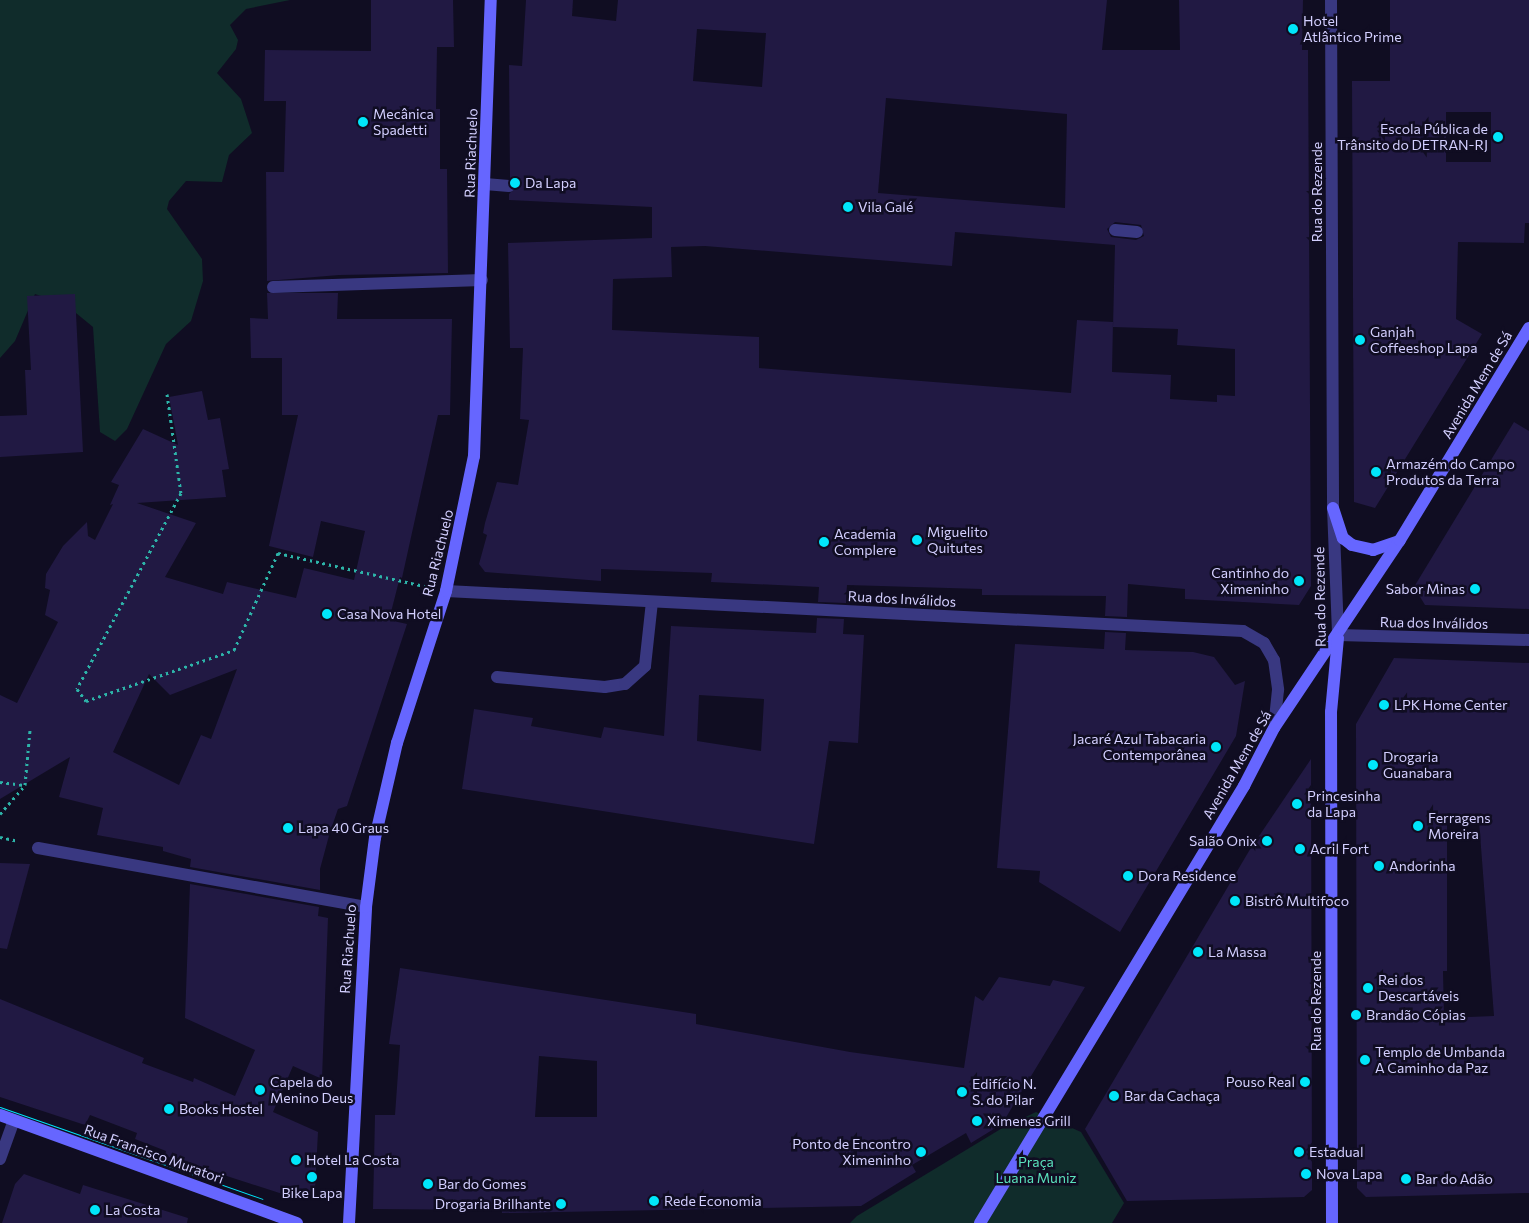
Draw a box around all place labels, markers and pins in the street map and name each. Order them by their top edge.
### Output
place label: Hotel Atlântico Prime [1303,13,1402,46]
marker: Hotel Atlântico Prime [1287,23,1299,35]
place label: Mecânica Spadetti [373,106,434,138]
marker: Mecânica Spadetti [357,116,369,128]
place label: Escola Pública de Trânsito do DETRAN-RJ [1337,121,1488,154]
marker: Escola Pública de Trânsito do DETRAN-RJ [1492,131,1504,143]
place label: Da Lapa [525,175,576,191]
marker: Da Lapa [509,177,521,189]
place label: Vila Galé [858,199,913,215]
marker: Vila Galé [842,201,854,213]
place label: Ganjah Coffeeshop Lapa [1370,324,1478,357]
marker: Ganjah Coffeeshop Lapa [1354,334,1366,346]
place label: Armazém do Campo Produtos da Terra [1386,456,1515,488]
marker: Armazém do Campo Produtos da Terra [1370,466,1382,478]
place label: Miguelito Quitutes [927,524,988,556]
place label: Academia Complere [834,526,896,558]
marker: Miguelito Quitutes [911,534,923,546]
marker: Academia Complere [818,536,830,548]
place label: Cantinho do Ximeninho [1211,565,1289,598]
marker: Cantinho do Ximeninho [1293,575,1305,587]
place label: Sabor Minas [1386,581,1465,597]
marker: Sabor Minas [1469,583,1481,595]
place label: Casa Nova Hotel [337,606,441,622]
marker: Casa Nova Hotel [321,608,333,620]
place label: LPK Home Center [1394,697,1508,713]
marker: LPK Home Center [1378,699,1390,711]
place label: Jacaré Azul Tabacaria Contemporânea [1073,731,1206,764]
marker: Jacaré Azul Tabacaria Contemporânea [1210,741,1222,753]
place label: Drogaria Guanabara [1383,749,1452,782]
marker: Drogaria Guanabara [1367,759,1379,771]
place label: Princesinha da Lapa [1307,788,1381,820]
marker: Princesinha da Lapa [1291,798,1303,810]
place label: Ferragens Moreira [1428,810,1491,842]
place label: Lapa 40 Graus [298,820,389,836]
marker: Ferragens Moreira [1412,820,1424,832]
marker: Lapa 40 Graus [282,822,294,834]
place label: Salão Onix [1189,833,1257,849]
marker: Salão Onix [1261,835,1273,847]
place label: Acril Fort [1310,841,1369,857]
marker: Acril Fort [1294,843,1306,855]
place label: Andorinha [1389,858,1456,874]
marker: Andorinha [1373,860,1385,872]
place label: Dora Residence [1138,868,1236,884]
marker: Dora Residence [1122,870,1134,882]
place label: Bistrô Multifoco [1245,893,1349,909]
marker: Bistrô Multifoco [1229,895,1241,907]
place label: La Massa [1208,944,1267,960]
marker: La Massa [1192,946,1204,958]
place label: Rei dos Descartáveis [1378,972,1459,1004]
marker: Rei dos Descartáveis [1362,982,1374,994]
place label: Brandão Cópias [1366,1007,1466,1023]
marker: Brandão Cópias [1350,1009,1362,1021]
place label: Templo de Umbanda A Caminho da Paz [1375,1044,1505,1076]
marker: Templo de Umbanda A Caminho da Paz [1359,1054,1371,1066]
place label: Capela do Menino Deus [270,1074,353,1106]
place label: Pouso Real [1226,1074,1295,1090]
place label: Edifício N. S. do Pilar [972,1076,1037,1108]
marker: Pouso Real [1299,1076,1311,1088]
marker: Capela do Menino Deus [254,1084,266,1096]
marker: Edifício N. S. do Pilar [956,1086,968,1098]
place label: Bar da Cachaça [1124,1088,1220,1104]
marker: Bar da Cachaça [1108,1090,1120,1102]
place label: Books Hostel [179,1101,263,1117]
marker: Books Hostel [163,1103,175,1115]
place label: Ximenes Grill [987,1113,1071,1129]
marker: Ximenes Grill [971,1115,983,1127]
place label: Ponto de Encontro Ximeninho [792,1136,911,1168]
place label: Estadual [1309,1144,1363,1160]
marker: Ponto de Encontro Ximeninho [915,1146,927,1158]
marker: Estadual [1293,1146,1305,1158]
place label: Hotel La Costa [306,1152,399,1168]
marker: Hotel La Costa [290,1154,302,1166]
place label: Nova Lapa [1316,1166,1383,1182]
marker: Nova Lapa [1300,1168,1312,1180]
marker: Bike Lapa [306,1171,318,1183]
place label: Bar do Adão [1416,1171,1493,1187]
marker: Bar do Adão [1400,1173,1412,1185]
place label: Bar do Gomes [438,1176,526,1192]
marker: Bar do Gomes [422,1178,434,1190]
place label: Bike Lapa [282,1185,342,1201]
place label: Rede Economia [664,1193,762,1209]
marker: Rede Economia [648,1195,660,1207]
place label: Drogaria Brilhante [435,1196,551,1212]
marker: Drogaria Brilhante [555,1198,567,1210]
place label: La Costa [105,1202,160,1218]
marker: La Costa [89,1204,101,1216]

